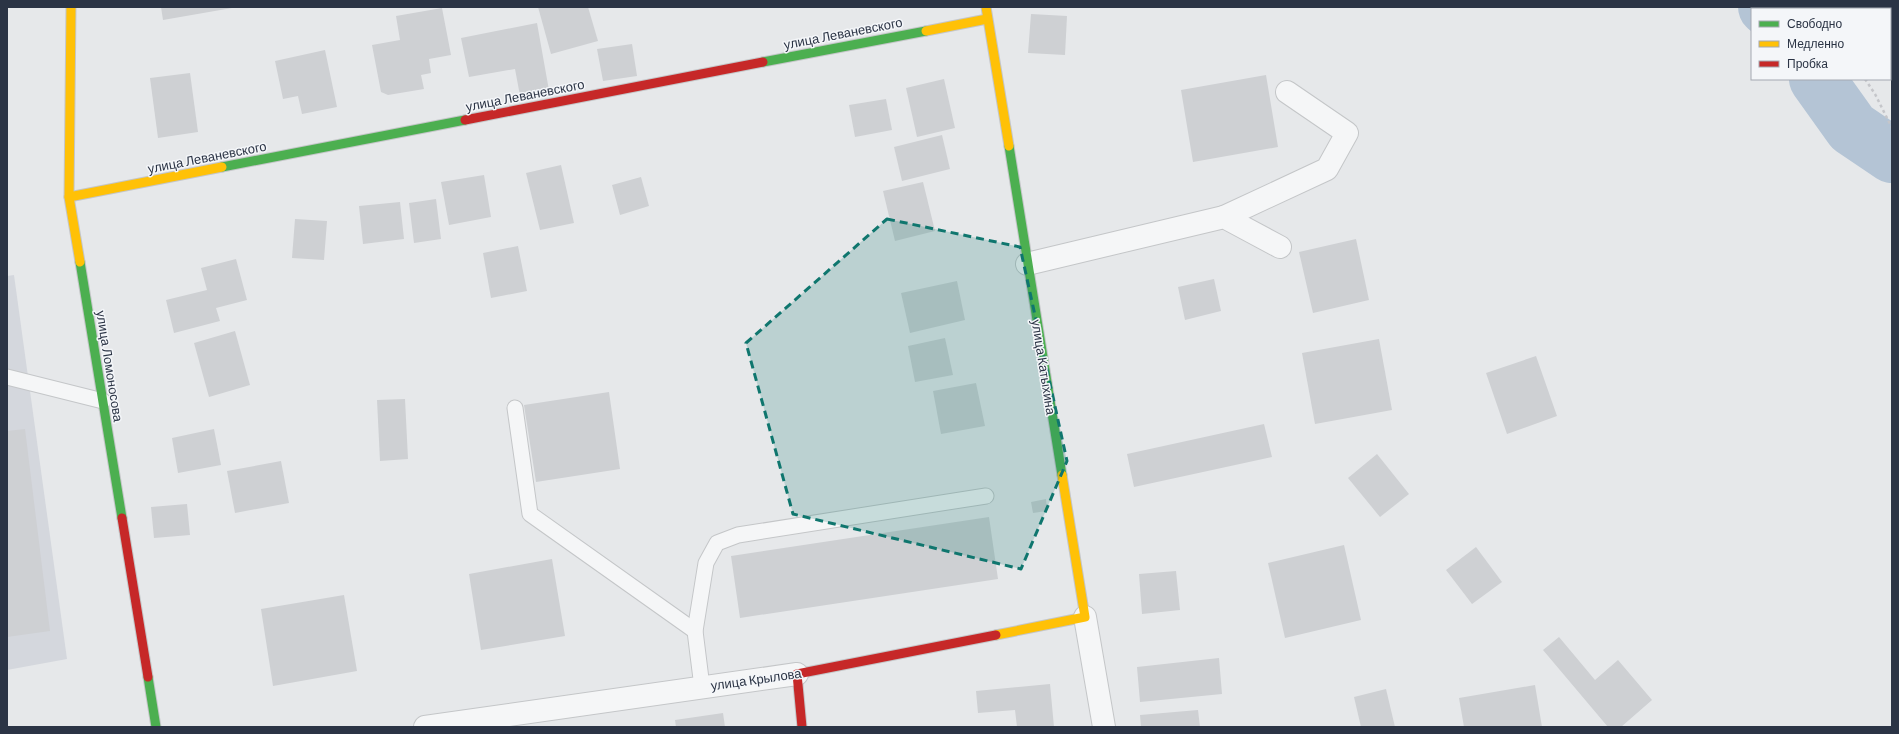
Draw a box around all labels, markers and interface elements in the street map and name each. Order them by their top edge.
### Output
legend [1751,8,1891,80]
street label: улица Леваневского [782,14,904,52]
text: Свободно [1787,16,1842,31]
text: Медленно [1787,36,1844,51]
text: Пробка [1787,56,1828,71]
street label: улица Леваневского [464,76,586,114]
street label: улица Леваневского [146,138,268,176]
street label: улица Ломоносова [93,309,127,424]
street label: улица Катыхина [1029,318,1060,417]
street label: улица Крылова [710,665,803,693]

